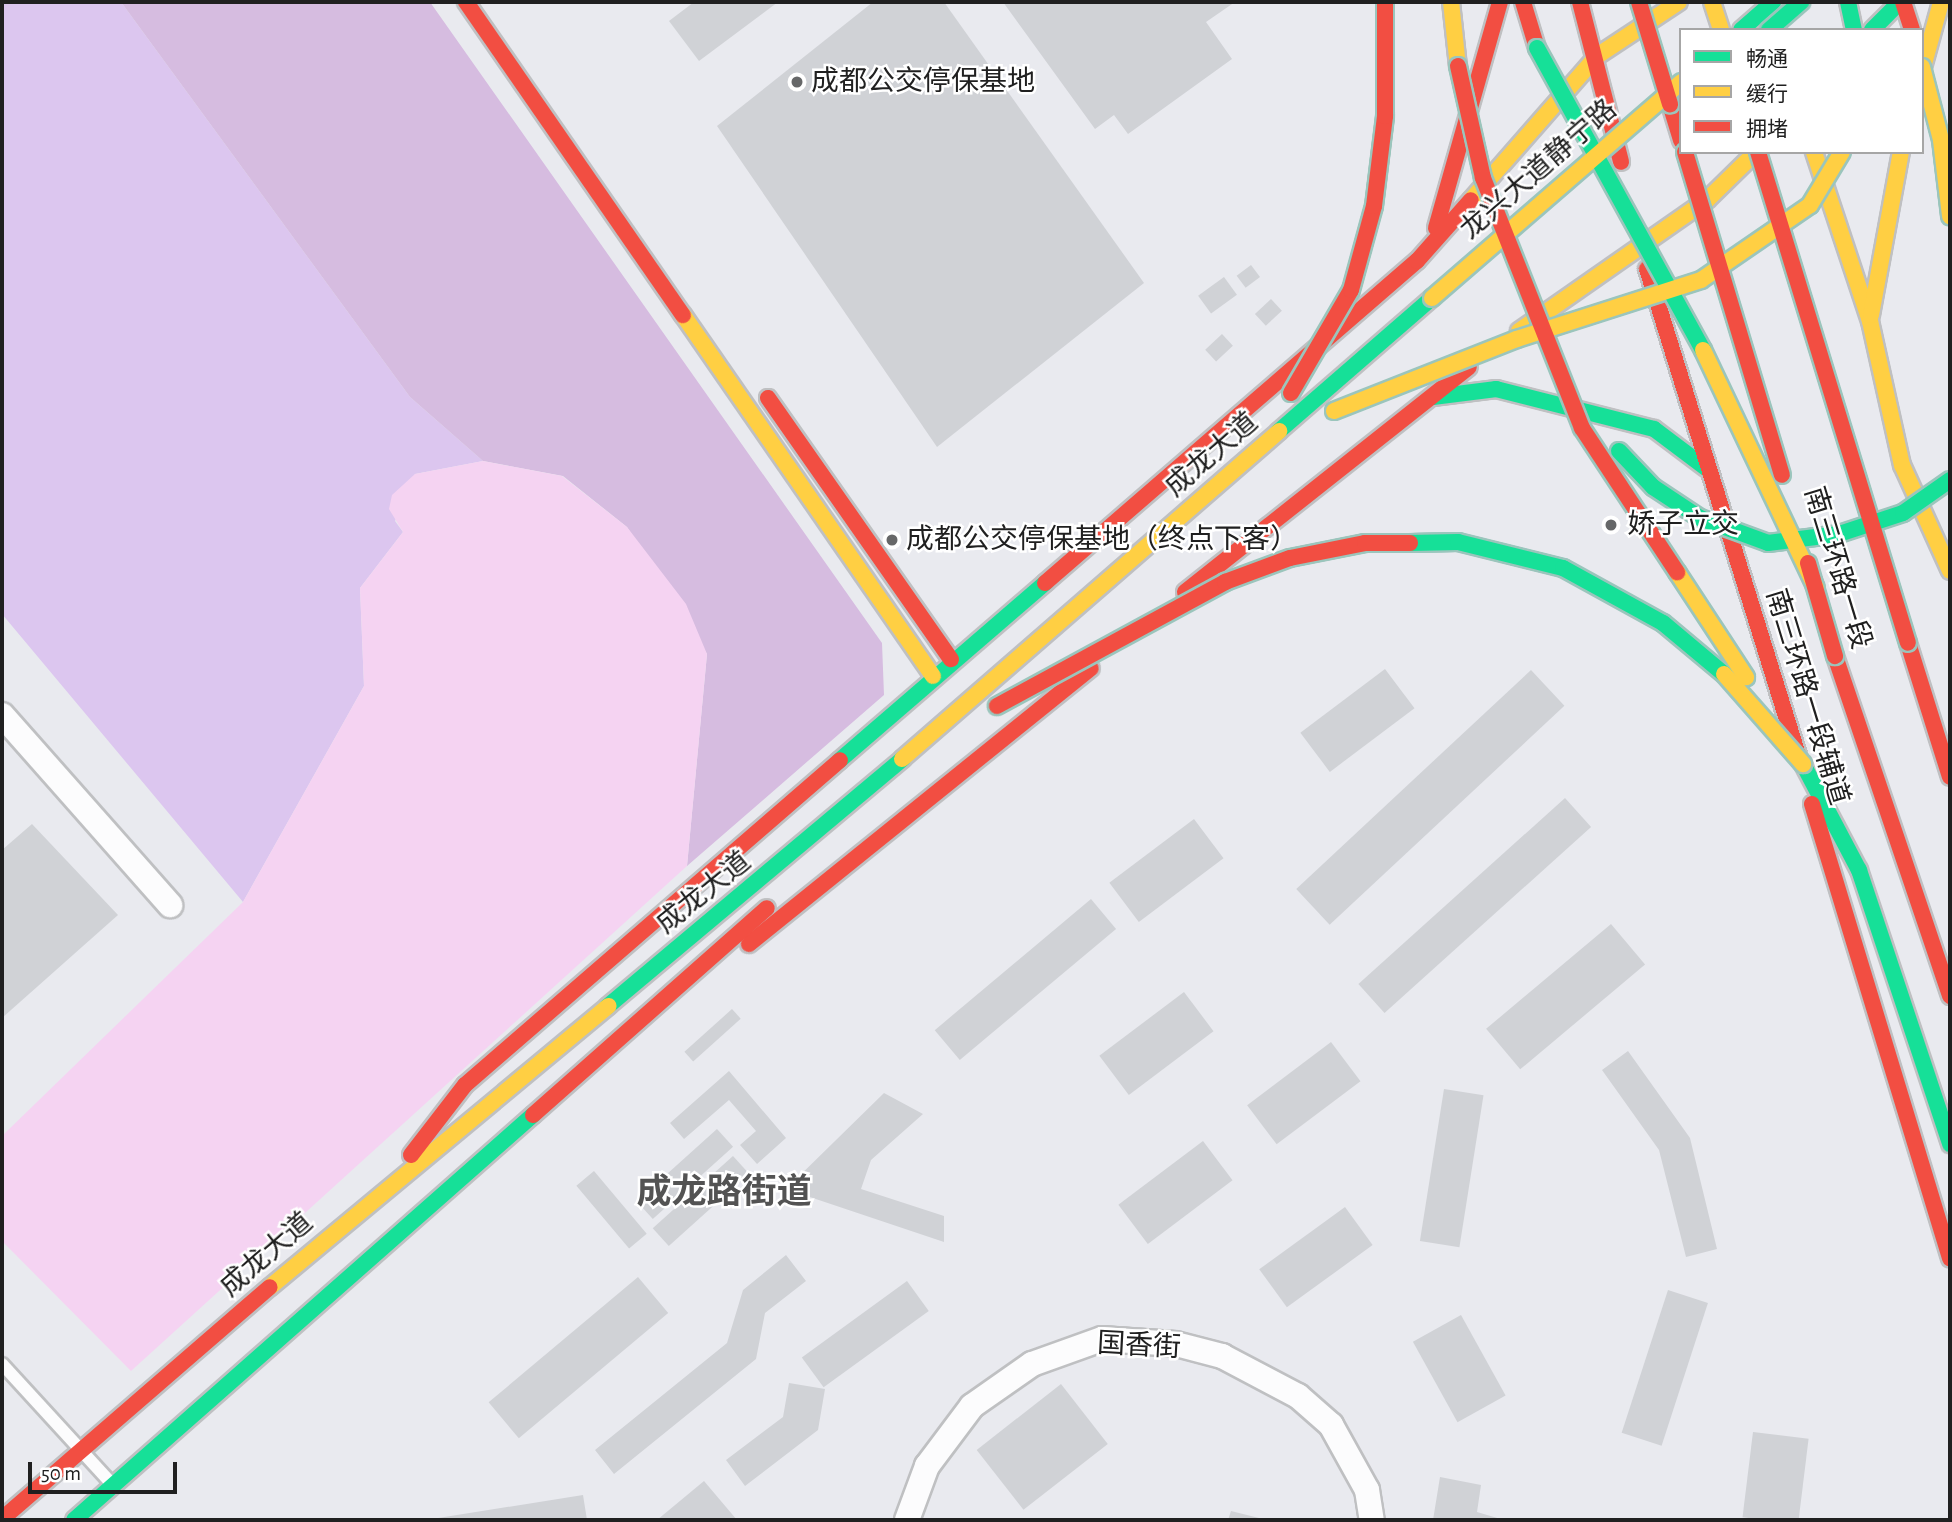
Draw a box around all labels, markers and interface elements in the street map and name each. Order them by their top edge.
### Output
legend [1679,28,1924,154]
text: 畅通 [1746,49,1788,70]
place label: 成都公交停保基地 [811,65,1035,99]
marker: 成都公交停保基地 [789,74,805,90]
text: 缓行 [1746,84,1788,105]
street label: 龙兴大道静宁路 [1454,93,1624,247]
text: 拥堵 [1746,119,1788,140]
street label: 成龙大道 [1159,406,1265,504]
street label: 南三环路一段 [1796,483,1878,653]
place label: 娇子立交 [1627,508,1739,542]
marker: 娇子立交 [1601,515,1621,535]
place label: 成都公交停保基地（终点下客） [906,523,1298,557]
marker: 成都公交停保基地（终点下客） [884,532,900,548]
street label: 南三环路一段辅道 [1758,585,1856,809]
street label: 成龙大道 [650,845,758,941]
district label: 成龙路街道 [637,1172,811,1214]
street label: 成龙大道 [214,1206,320,1304]
street label: 国香街 [1096,1327,1182,1365]
scale bar [32,1448,180,1492]
text: 50 m [41,1463,81,1484]

